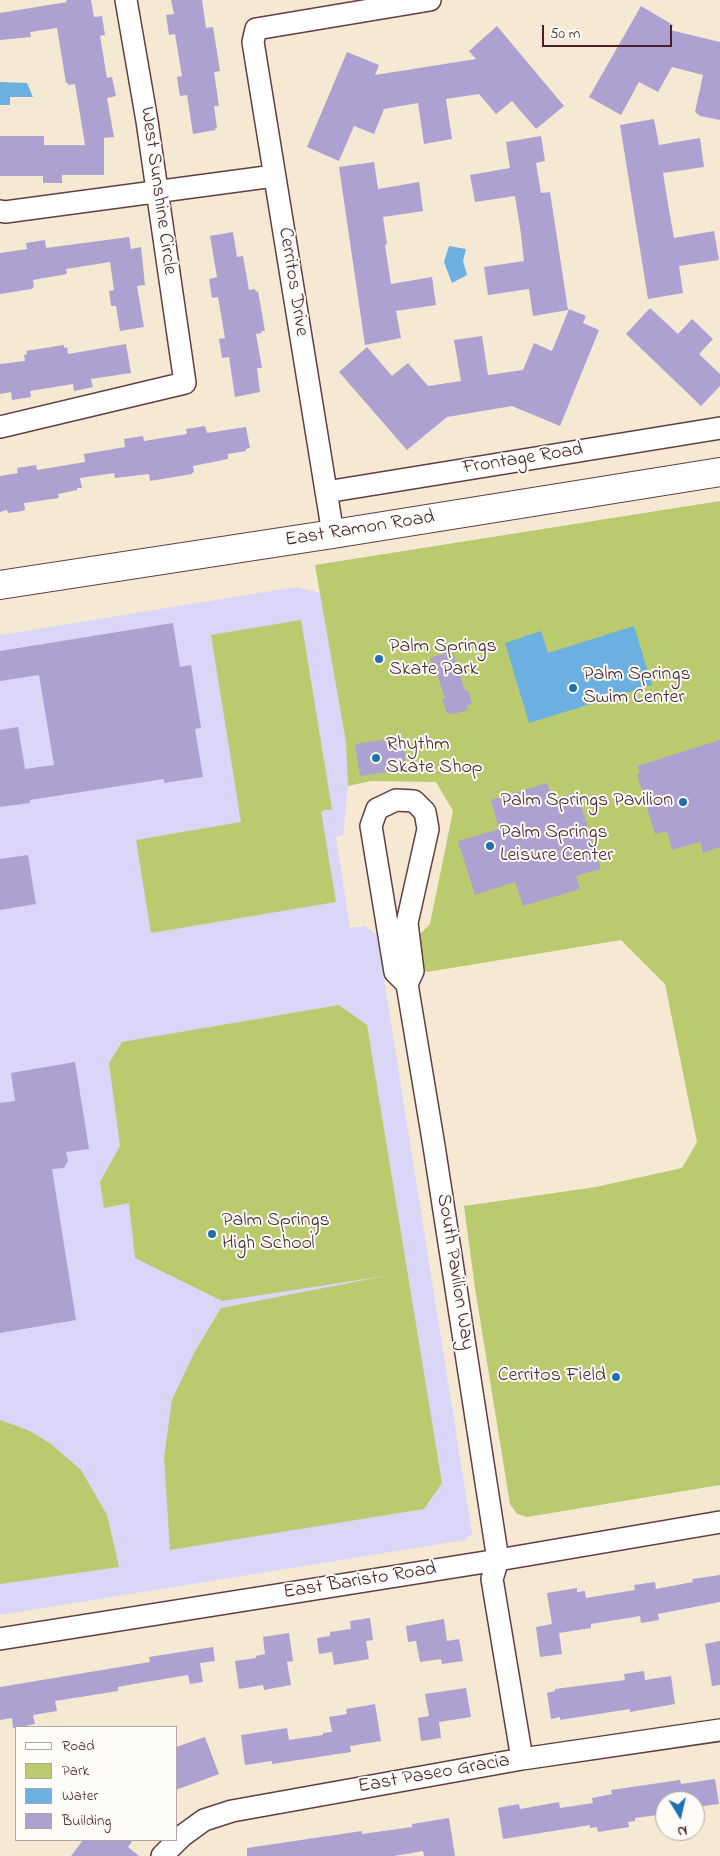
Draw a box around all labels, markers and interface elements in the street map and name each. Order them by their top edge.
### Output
scale bar [545,15,675,47]
text: 50 m [550,23,580,45]
street label: West Sunshine Circle [133,105,181,277]
street label: Cerritos Drive [272,226,312,338]
street label: Frontage Road [461,439,585,481]
street label: East Ramon Road [284,506,436,554]
place label: Palm Springs Skate Park [389,636,497,683]
marker: Palm Springs Skate Park [373,653,385,665]
place label: Palm Springs Swim Center [583,664,691,711]
marker: Palm Springs Swim Center [567,682,579,694]
place label: Rhythm Skate Shop [386,734,483,781]
marker: Rhythm Skate Shop [370,752,382,764]
place label: Palm Springs Pavilion [501,790,673,814]
marker: Palm Springs Pavilion [677,796,689,808]
place label: Palm Springs Leisure Center [500,822,613,869]
marker: Palm Springs Leisure Center [484,840,496,852]
street label: South Pavilion Way [430,1192,478,1352]
place label: Palm Springs High School [222,1210,330,1257]
marker: Palm Springs High School [206,1228,218,1240]
place label: Cerritos Field [498,1365,606,1389]
marker: Cerritos Field [610,1371,622,1383]
street label: East Baristo Road [282,1558,438,1606]
legend [15,1726,178,1841]
text: Road [62,1735,95,1757]
street label: East Paseo Gracia [356,1750,512,1800]
text: Park [62,1760,89,1782]
text: Water [62,1785,98,1807]
north arrow [655,1791,705,1841]
text: Building [62,1810,111,1832]
text: N [676,1819,689,1841]

